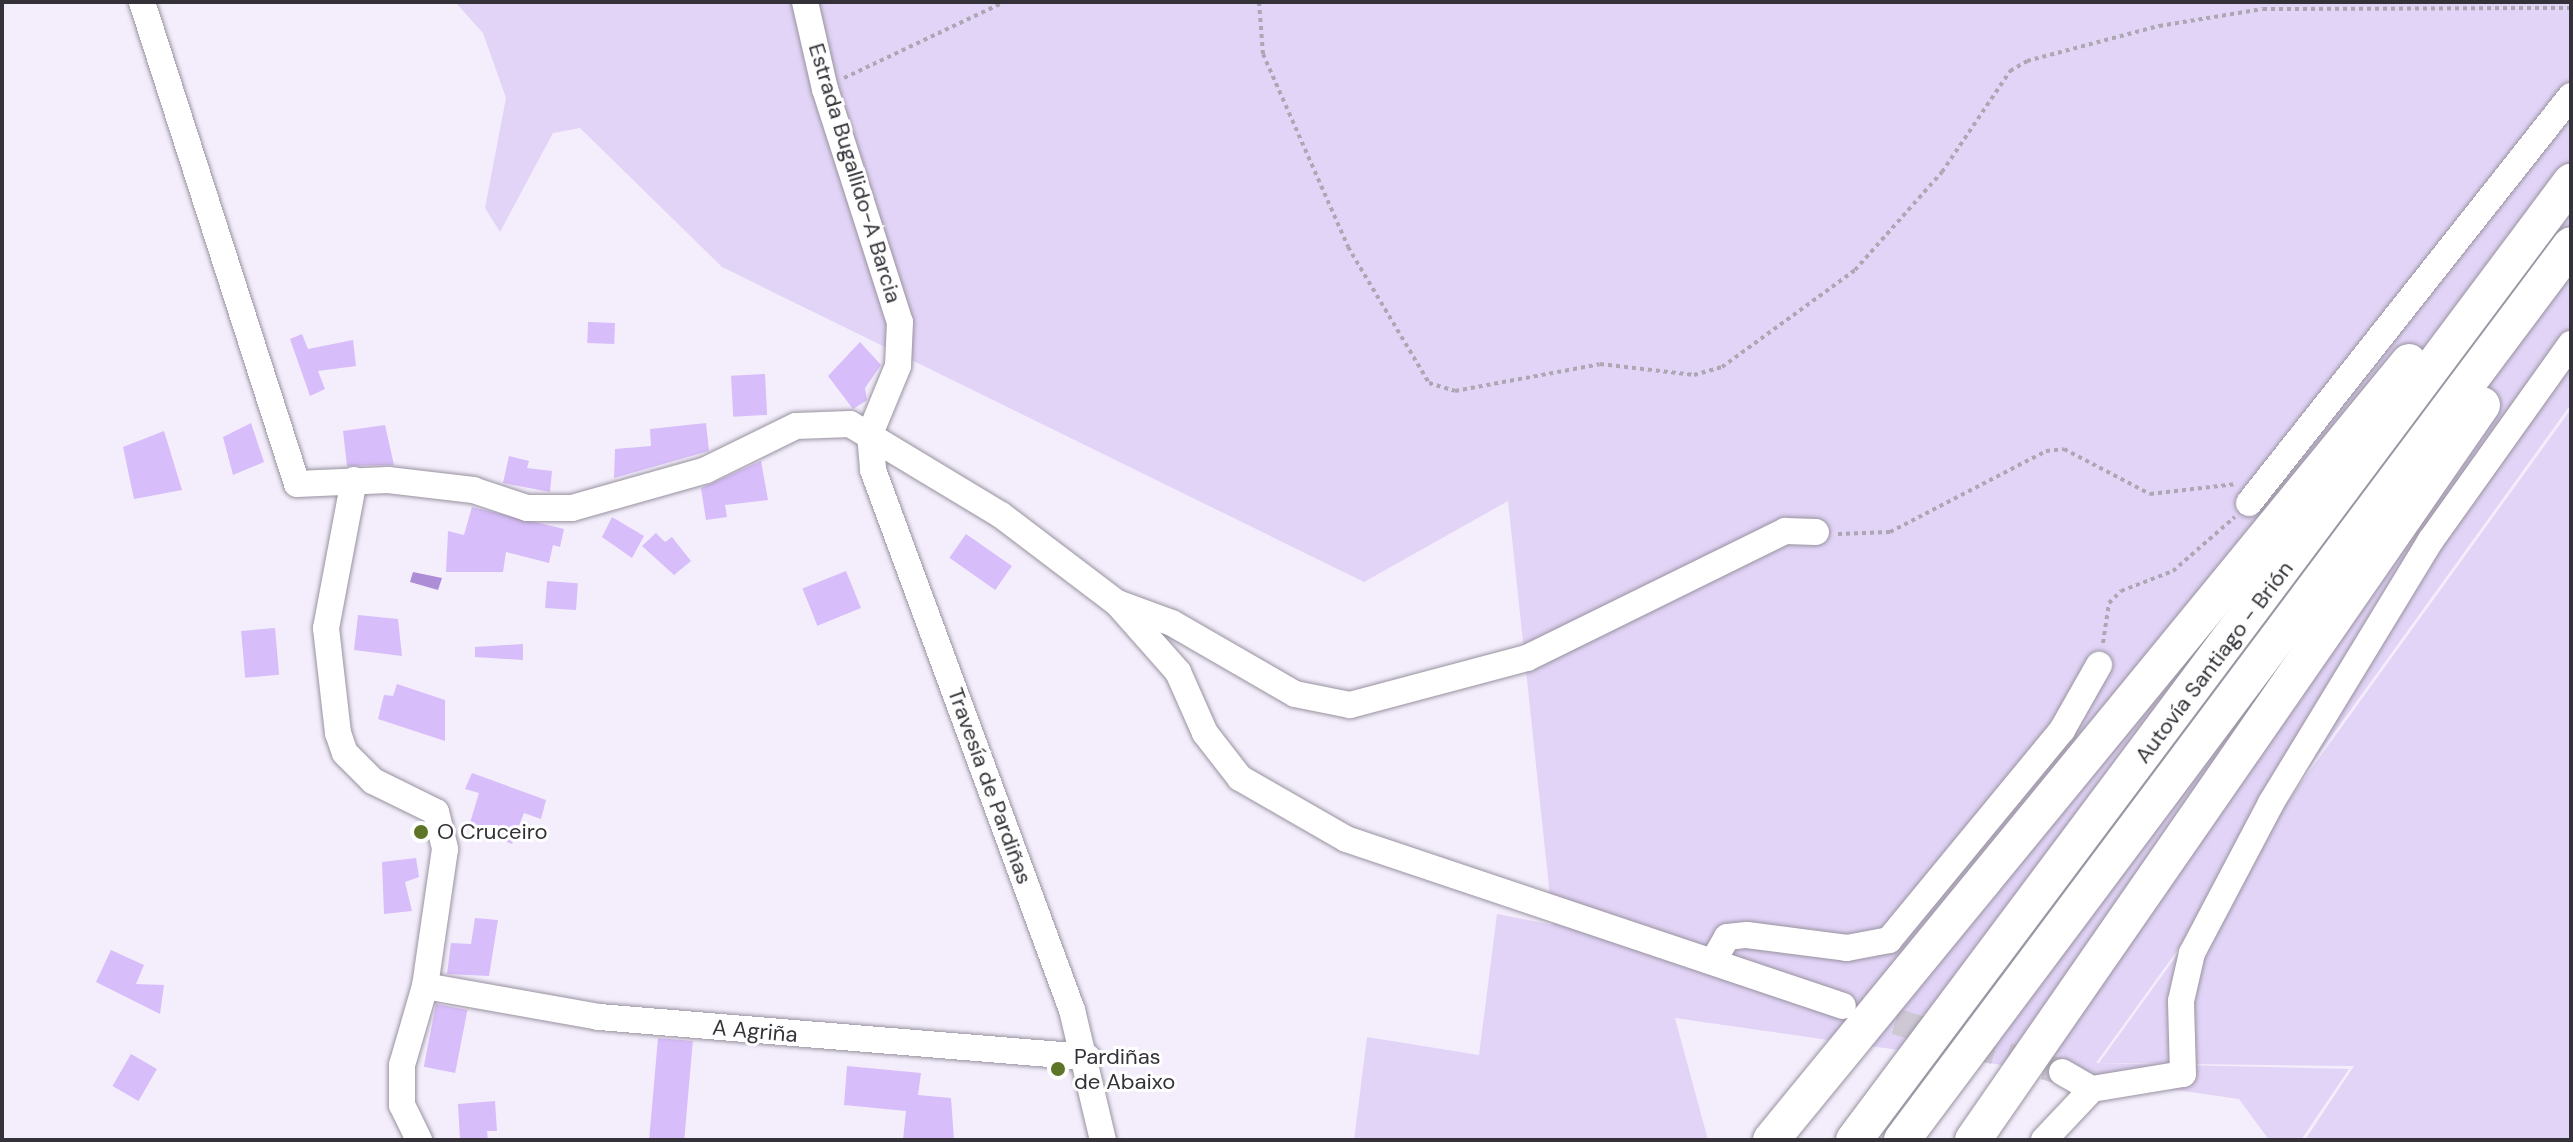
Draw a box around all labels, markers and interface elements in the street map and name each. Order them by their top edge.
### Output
street label: Estrada Bugallido-A Barcia [803,40,907,306]
street label: Autovía Santiago - Brión [2129,556,2299,768]
street label: Travesía de Pardiñas [942,684,1038,888]
place label: O Cruceiro [437,819,548,845]
marker: O Cruceiro [412,823,430,841]
street label: A Agriña [711,1014,799,1048]
place label: Pardiñas de Abaixo [1074,1043,1175,1094]
marker: Pardiñas de Abaixo [1049,1060,1067,1078]

